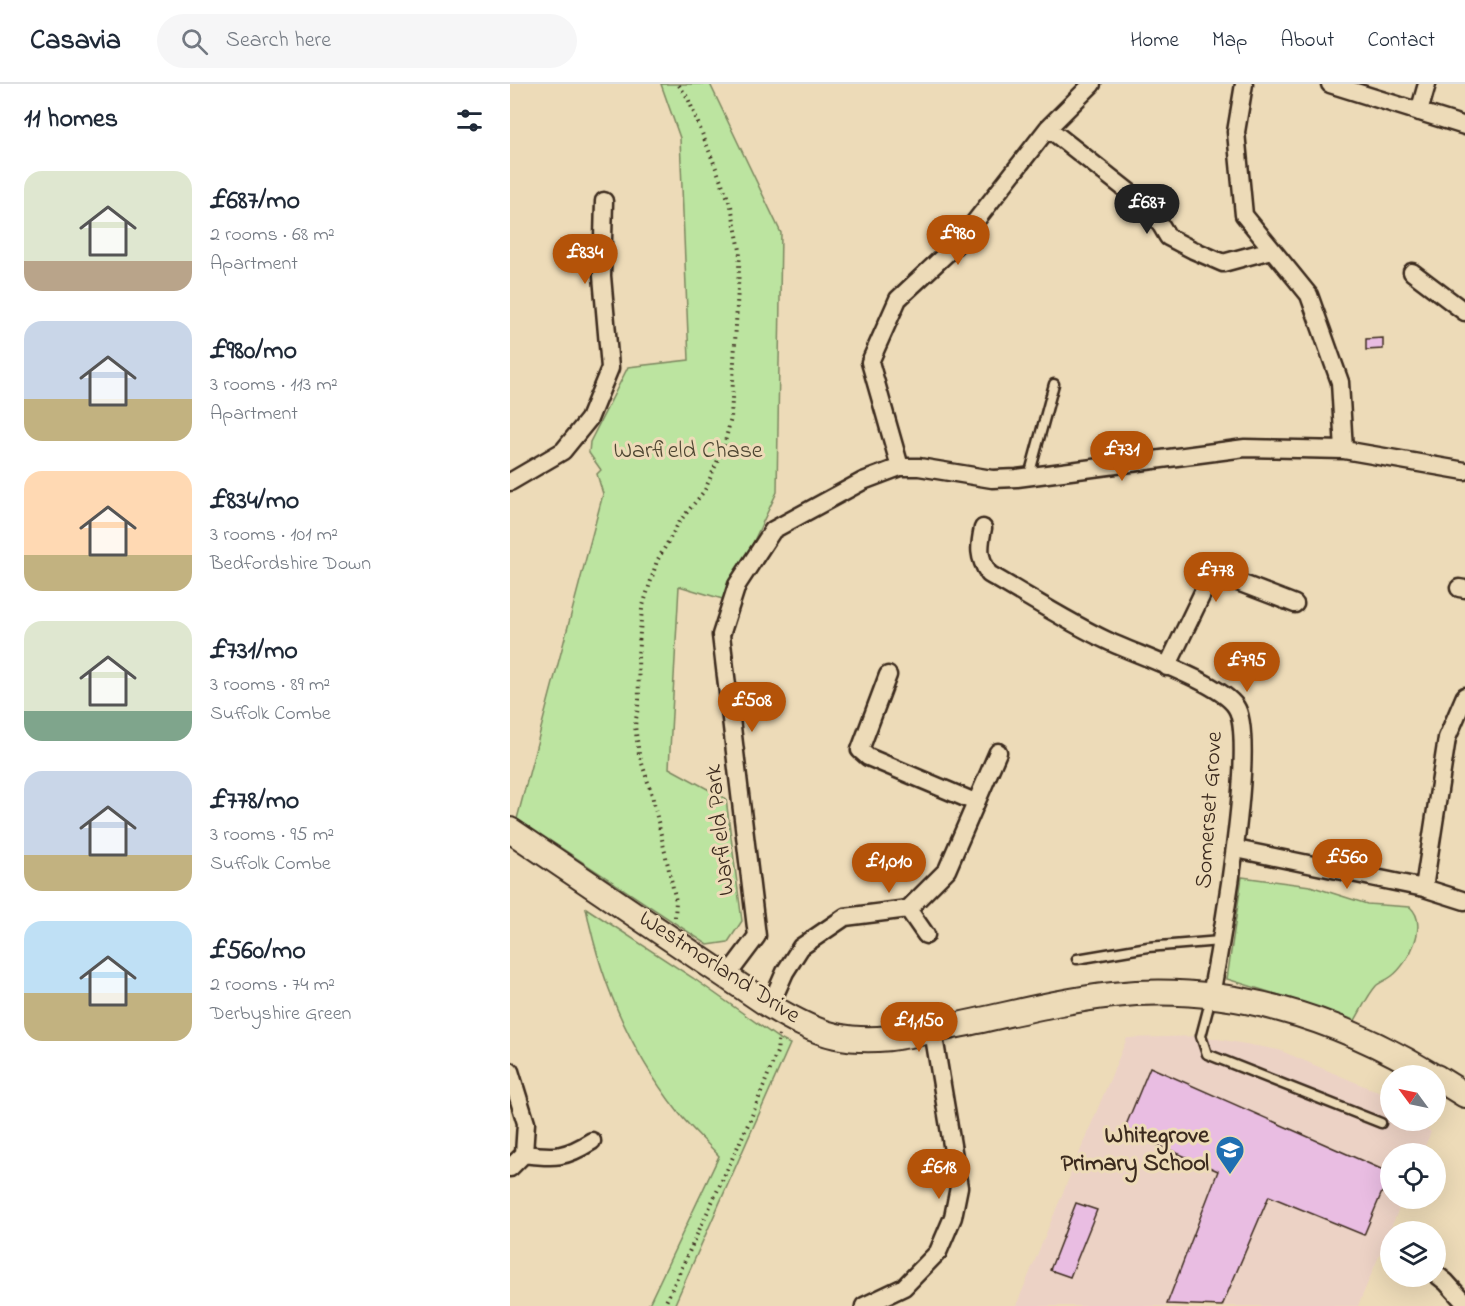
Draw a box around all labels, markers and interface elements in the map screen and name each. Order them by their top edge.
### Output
search box [157,14,577,68]
text: Casavia [30,21,121,62]
icon: search [178,25,211,58]
text: Search here [226,25,331,57]
text: Home [1130,26,1179,56]
text: Map [1212,26,1247,56]
text: About [1280,26,1334,56]
text: Contact [1367,26,1435,56]
text: 11 homes [24,101,118,139]
icon: filters [453,104,486,137]
text: £687/mo [210,183,300,221]
pin: £687 [1111,184,1183,235]
text: £687 [1128,189,1166,218]
icon: home [72,195,144,267]
pin: £980 [922,215,994,266]
text: £980 [941,220,975,249]
text: 2 rooms · 68 m² [210,221,335,250]
pin: £834 [549,234,621,285]
text: £834 [567,239,603,268]
text: Apartment [210,250,298,279]
text: £980/mo [210,333,297,371]
icon: home [72,345,144,417]
text: 3 rooms · 113 m² [210,371,338,400]
text: Apartment [210,400,298,429]
pin: £731 [1086,431,1158,482]
park label: Warfield Chase [613,434,763,469]
text: £731 [1104,436,1140,465]
text: £834/mo [210,483,299,521]
icon: home [72,495,144,567]
text: 3 rooms · 101 m² [210,521,338,550]
text: Bedfordshire Down [210,550,371,579]
pin: £778 [1180,552,1252,603]
text: £778 [1198,557,1234,586]
text: £731/mo [210,633,298,671]
pin: £795 [1211,642,1283,693]
icon: home [72,645,144,717]
text: £795 [1228,647,1266,676]
text: 3 rooms · 89 m² [210,671,330,700]
pin: £508 [716,682,788,733]
text: £508 [732,687,772,716]
text: Suffolk Combe [210,700,331,729]
street label: Somerset Grove [1187,730,1233,890]
street label: Warfield Park [697,762,745,898]
text: £778/mo [210,783,299,821]
icon: home [72,795,144,867]
text: 3 rooms · 95 m² [210,821,334,850]
pin: £560 [1311,839,1383,890]
pin: £1,010 [840,843,938,894]
text: £560 [1326,844,1368,873]
text: £1,010 [866,848,912,877]
text: Suffolk Combe [210,850,331,879]
street label: Westmorland Drive [631,903,807,1034]
text: £560/mo [210,933,306,971]
icon: home [72,945,144,1017]
text: 2 rooms · 74 m² [210,971,335,1000]
text: Derbyshire Green [210,1000,351,1029]
pin: £1,150 [870,1002,968,1053]
text: £1,150 [895,1007,943,1036]
north arrow [1380,1065,1446,1131]
map controls [1380,1065,1446,1287]
place label: Whitegrove Primary School [1061,1119,1210,1183]
school or university icon: Whitegrove Primary School [1214,1134,1246,1176]
button: locate [1380,1143,1446,1209]
pin: £618 [903,1149,975,1200]
text: £618 [921,1154,957,1183]
button: layers [1380,1221,1446,1287]

